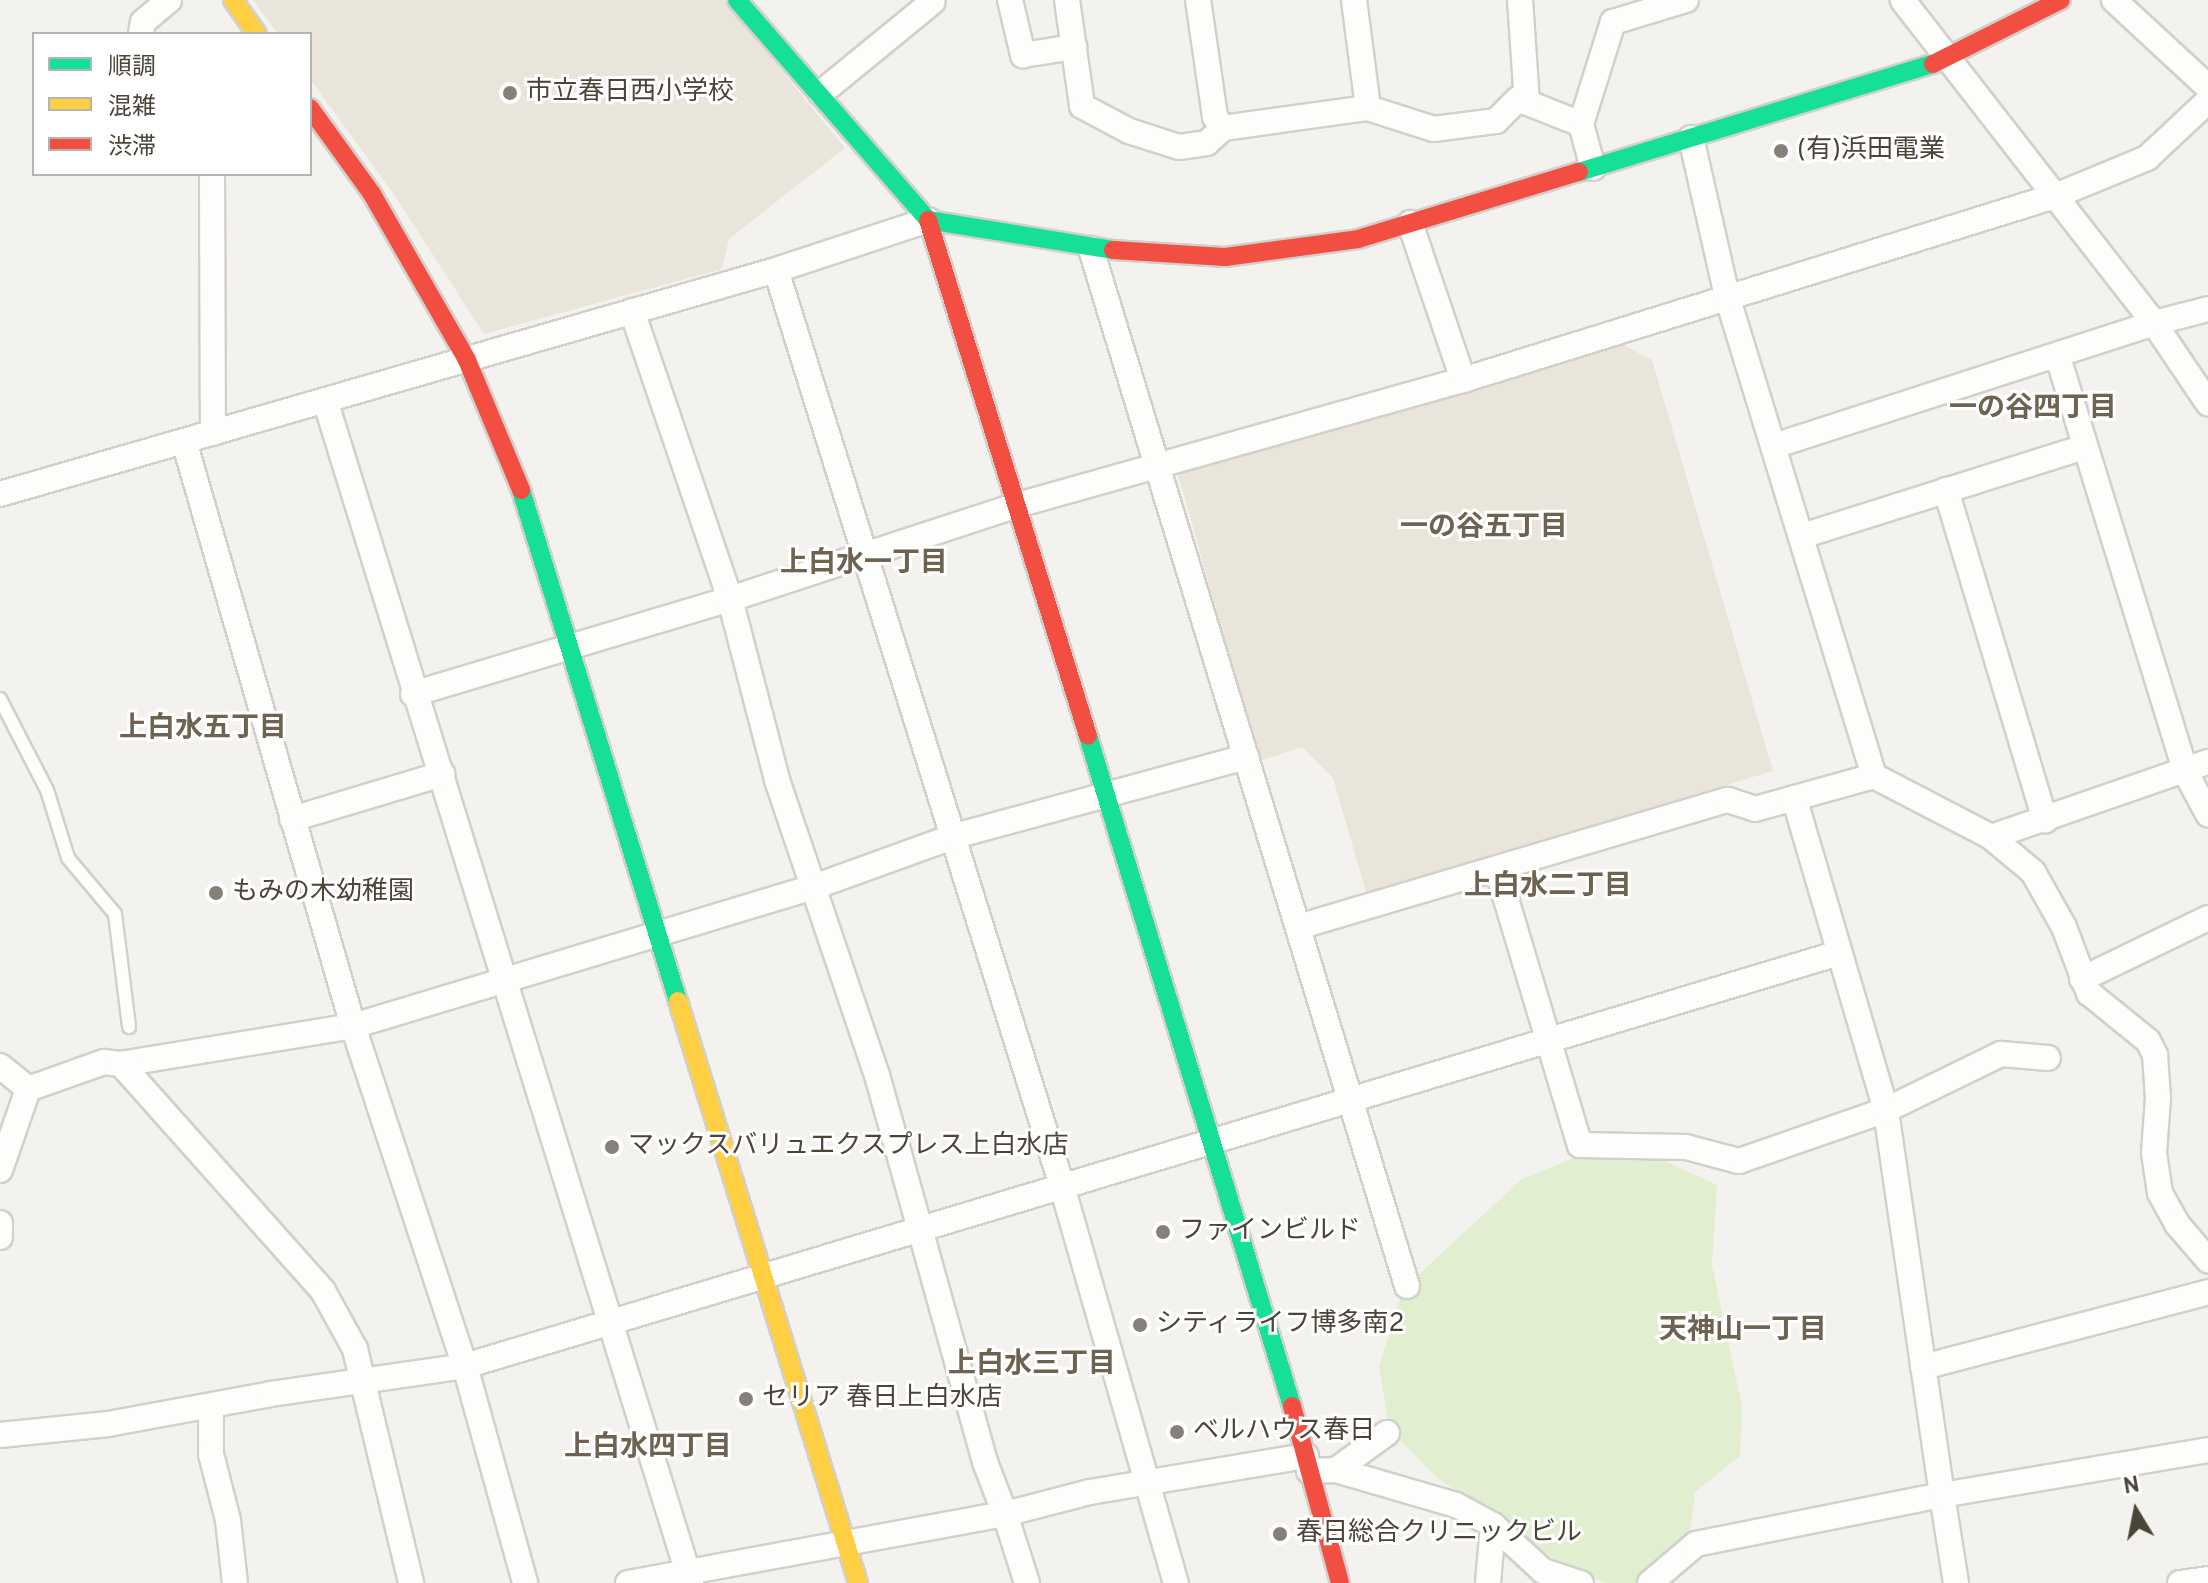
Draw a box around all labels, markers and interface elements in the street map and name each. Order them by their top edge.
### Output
legend [32,32,312,176]
text: 順調 [108,53,156,83]
place label: 市立春日西小学校 [526,77,734,109]
marker: 市立春日西小学校 [501,84,519,102]
text: 混雑 [108,93,156,123]
text: 渋滞 [108,133,156,163]
place label: (有)浜田電業 [1797,135,1945,167]
marker: (有)浜田電業 [1772,142,1790,160]
district label: 一の谷四丁目 [1949,392,2117,426]
district label: 一の谷五丁目 [1400,511,1568,545]
district label: 上白水一丁目 [780,547,948,581]
district label: 上白水五丁目 [119,712,287,746]
district label: 上白水二丁目 [1464,870,1632,904]
place label: もみの木幼稚園 [232,877,414,909]
marker: もみの木幼稚園 [207,884,225,902]
place label: マックスバリュエクスプレス上白水店 [628,1131,1070,1163]
marker: マックスバリュエクスプレス上白水店 [603,1138,621,1156]
place label: ファインビルド [1179,1216,1361,1248]
marker: ファインビルド [1154,1223,1172,1241]
place label: シティライフ博多南2 [1156,1309,1406,1341]
district label: 天神山一丁目 [1659,1314,1827,1348]
marker: シティライフ博多南2 [1131,1316,1149,1334]
district label: 上白水三丁目 [948,1348,1116,1382]
place label: セリア 春日上白水店 [762,1383,1002,1415]
marker: セリア 春日上白水店 [737,1390,755,1408]
place label: ベルハウス春日 [1193,1416,1375,1448]
marker: ベルハウス春日 [1168,1423,1186,1441]
district label: 上白水四丁目 [564,1431,732,1465]
north arrow [2096,1471,2176,1551]
text: N [2122,1472,2142,1502]
place label: 春日総合クリニックビル [1296,1518,1582,1550]
marker: 春日総合クリニックビル [1271,1525,1289,1543]

